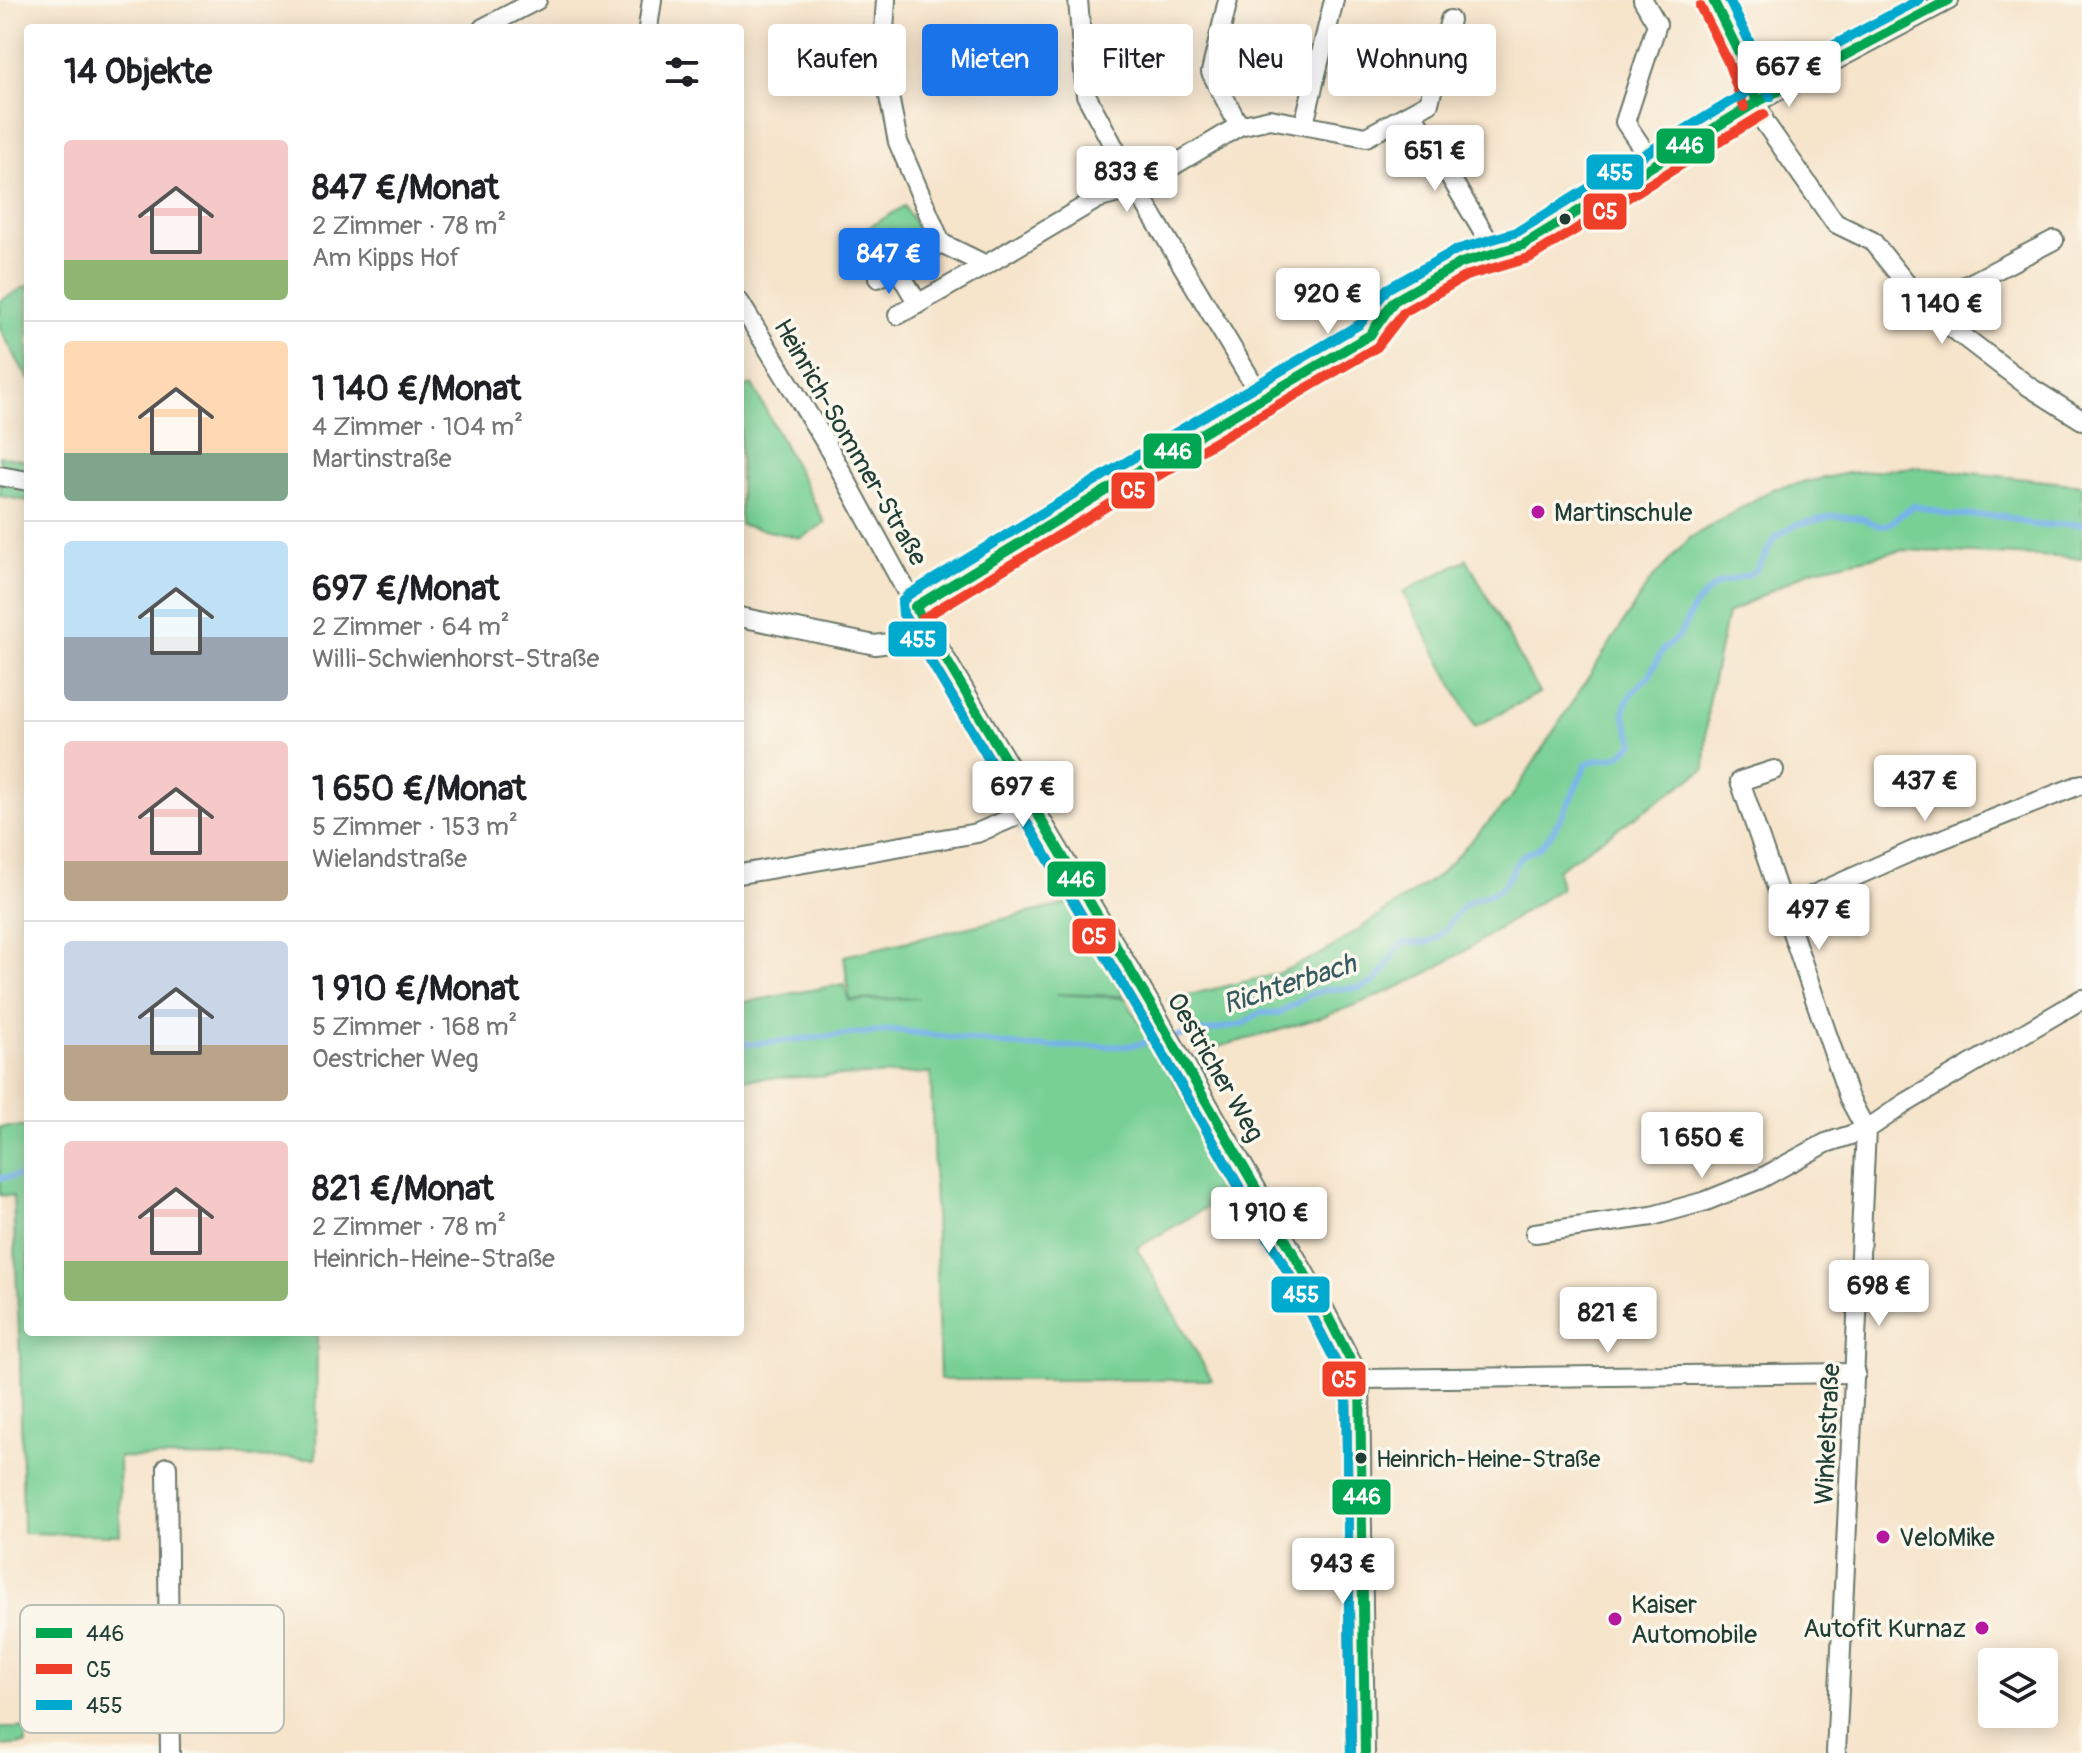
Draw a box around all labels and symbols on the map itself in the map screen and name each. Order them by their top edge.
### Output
pin: 667 € [1733,41,1845,109]
pin: 651 € [1379,125,1491,193]
line badge: 446 [1655,127,1716,165]
text: 446 [1666,132,1704,160]
pin: 833 € [1071,146,1183,214]
line badge: 455 [1585,153,1645,191]
text: 455 [1597,159,1633,187]
line badge: C5 [1582,192,1628,231]
text: C5 [1592,198,1618,226]
unlabelled marker [1557,211,1573,227]
pin: 847 € [833,228,945,296]
pin: 920 € [1272,268,1384,336]
pin: 1 140 € [1868,278,2016,346]
street label: Heinrich-Sommer-Straße [766,314,934,572]
line badge: 446 [1142,432,1203,470]
text: 446 [1154,438,1192,466]
line badge: C5 [1110,471,1156,510]
text: C5 [1120,477,1146,505]
place label: Martinschule [1554,497,1692,529]
marker: Martinschule [1529,503,1547,521]
line badge: 455 [887,620,948,658]
text: 455 [900,626,936,654]
pin: 437 € [1869,755,1981,823]
pin: 697 € [967,761,1079,829]
line badge: 446 [1046,860,1107,898]
text: 446 [1057,866,1095,894]
pin: 497 € [1763,884,1875,952]
line badge: C5 [1071,917,1117,955]
text: C5 [1081,923,1107,951]
water label: Richterbach [1219,946,1362,1022]
street label: Oestricher Weg [1160,987,1271,1148]
pin: 1 650 € [1628,1112,1776,1180]
pin: 1 910 € [1195,1187,1343,1255]
pin: 698 € [1823,1260,1935,1328]
line badge: 455 [1270,1275,1331,1314]
text: 455 [1283,1281,1319,1309]
pin: 821 € [1552,1287,1664,1355]
line badge: C5 [1321,1360,1367,1398]
street label: Winkelstraße [1808,1362,1848,1506]
text: C5 [1331,1366,1357,1394]
place label: Heinrich-Heine-Straße [1376,1445,1600,1474]
marker: Heinrich-Heine-Straße [1353,1450,1369,1466]
line badge: 446 [1331,1478,1392,1516]
text: 446 [1343,1483,1381,1511]
place label: VeloMike [1899,1522,1995,1554]
marker: VeloMike [1874,1528,1892,1546]
pin: 943 € [1287,1538,1399,1606]
place label: Kaiser Automobile [1631,1589,1757,1651]
legend [20,1605,284,1733]
marker: Kaiser Automobile [1606,1610,1624,1628]
place label: Autofit Kurnaz [1803,1613,1966,1645]
marker: Autofit Kurnaz [1973,1619,1991,1637]
text: 446 [86,1620,124,1648]
text: C5 [86,1656,112,1684]
text: 455 [86,1692,123,1720]

